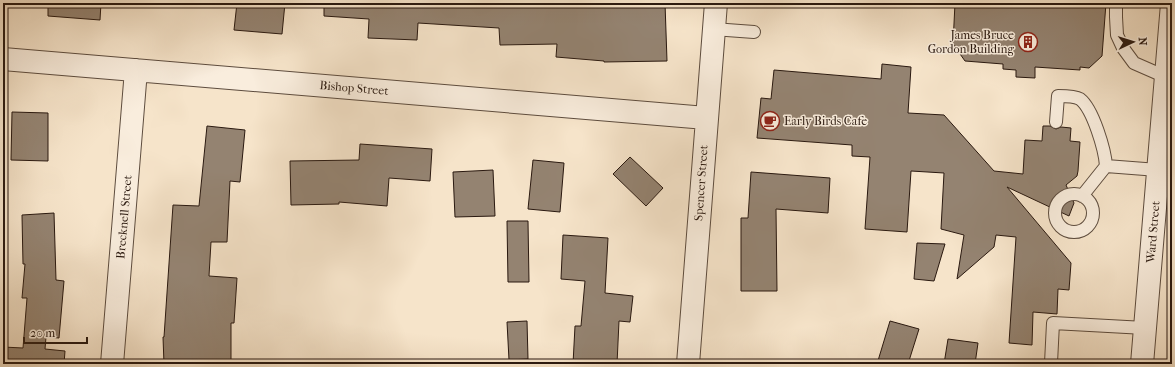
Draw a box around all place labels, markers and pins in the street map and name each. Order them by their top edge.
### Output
place label: James Bruce Gordon Building [928,28,1015,56]
building icon: James Bruce Gordon Building [1017,31,1039,53]
cafe icon: Early Birds Cafe [759,110,781,132]
place label: Early Birds Cafe [784,114,867,128]

